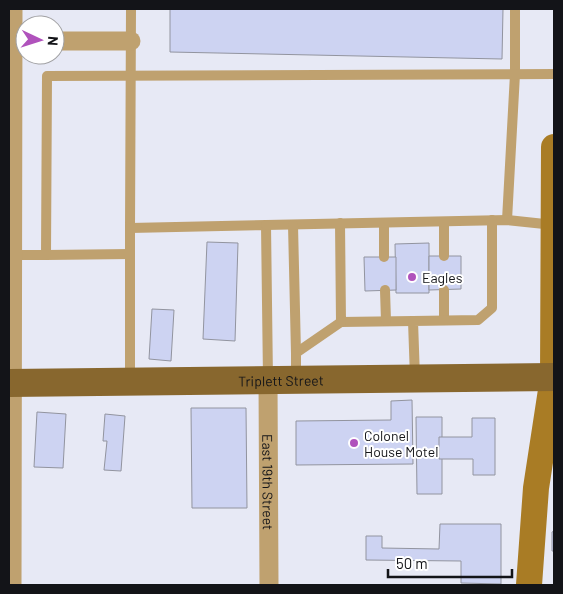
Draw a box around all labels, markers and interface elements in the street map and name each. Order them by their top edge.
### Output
north arrow [15,15,65,65]
text: N [45,36,62,46]
place label: Eagles [422,269,463,286]
marker: Eagles [406,271,418,283]
street label: Triplett Street [238,371,324,389]
place label: Colonel House Motel [364,427,438,460]
street label: East 19th Street [260,434,277,530]
marker: Colonel House Motel [348,437,360,449]
scale bar [388,546,512,578]
text: 50 m [396,554,428,572]

